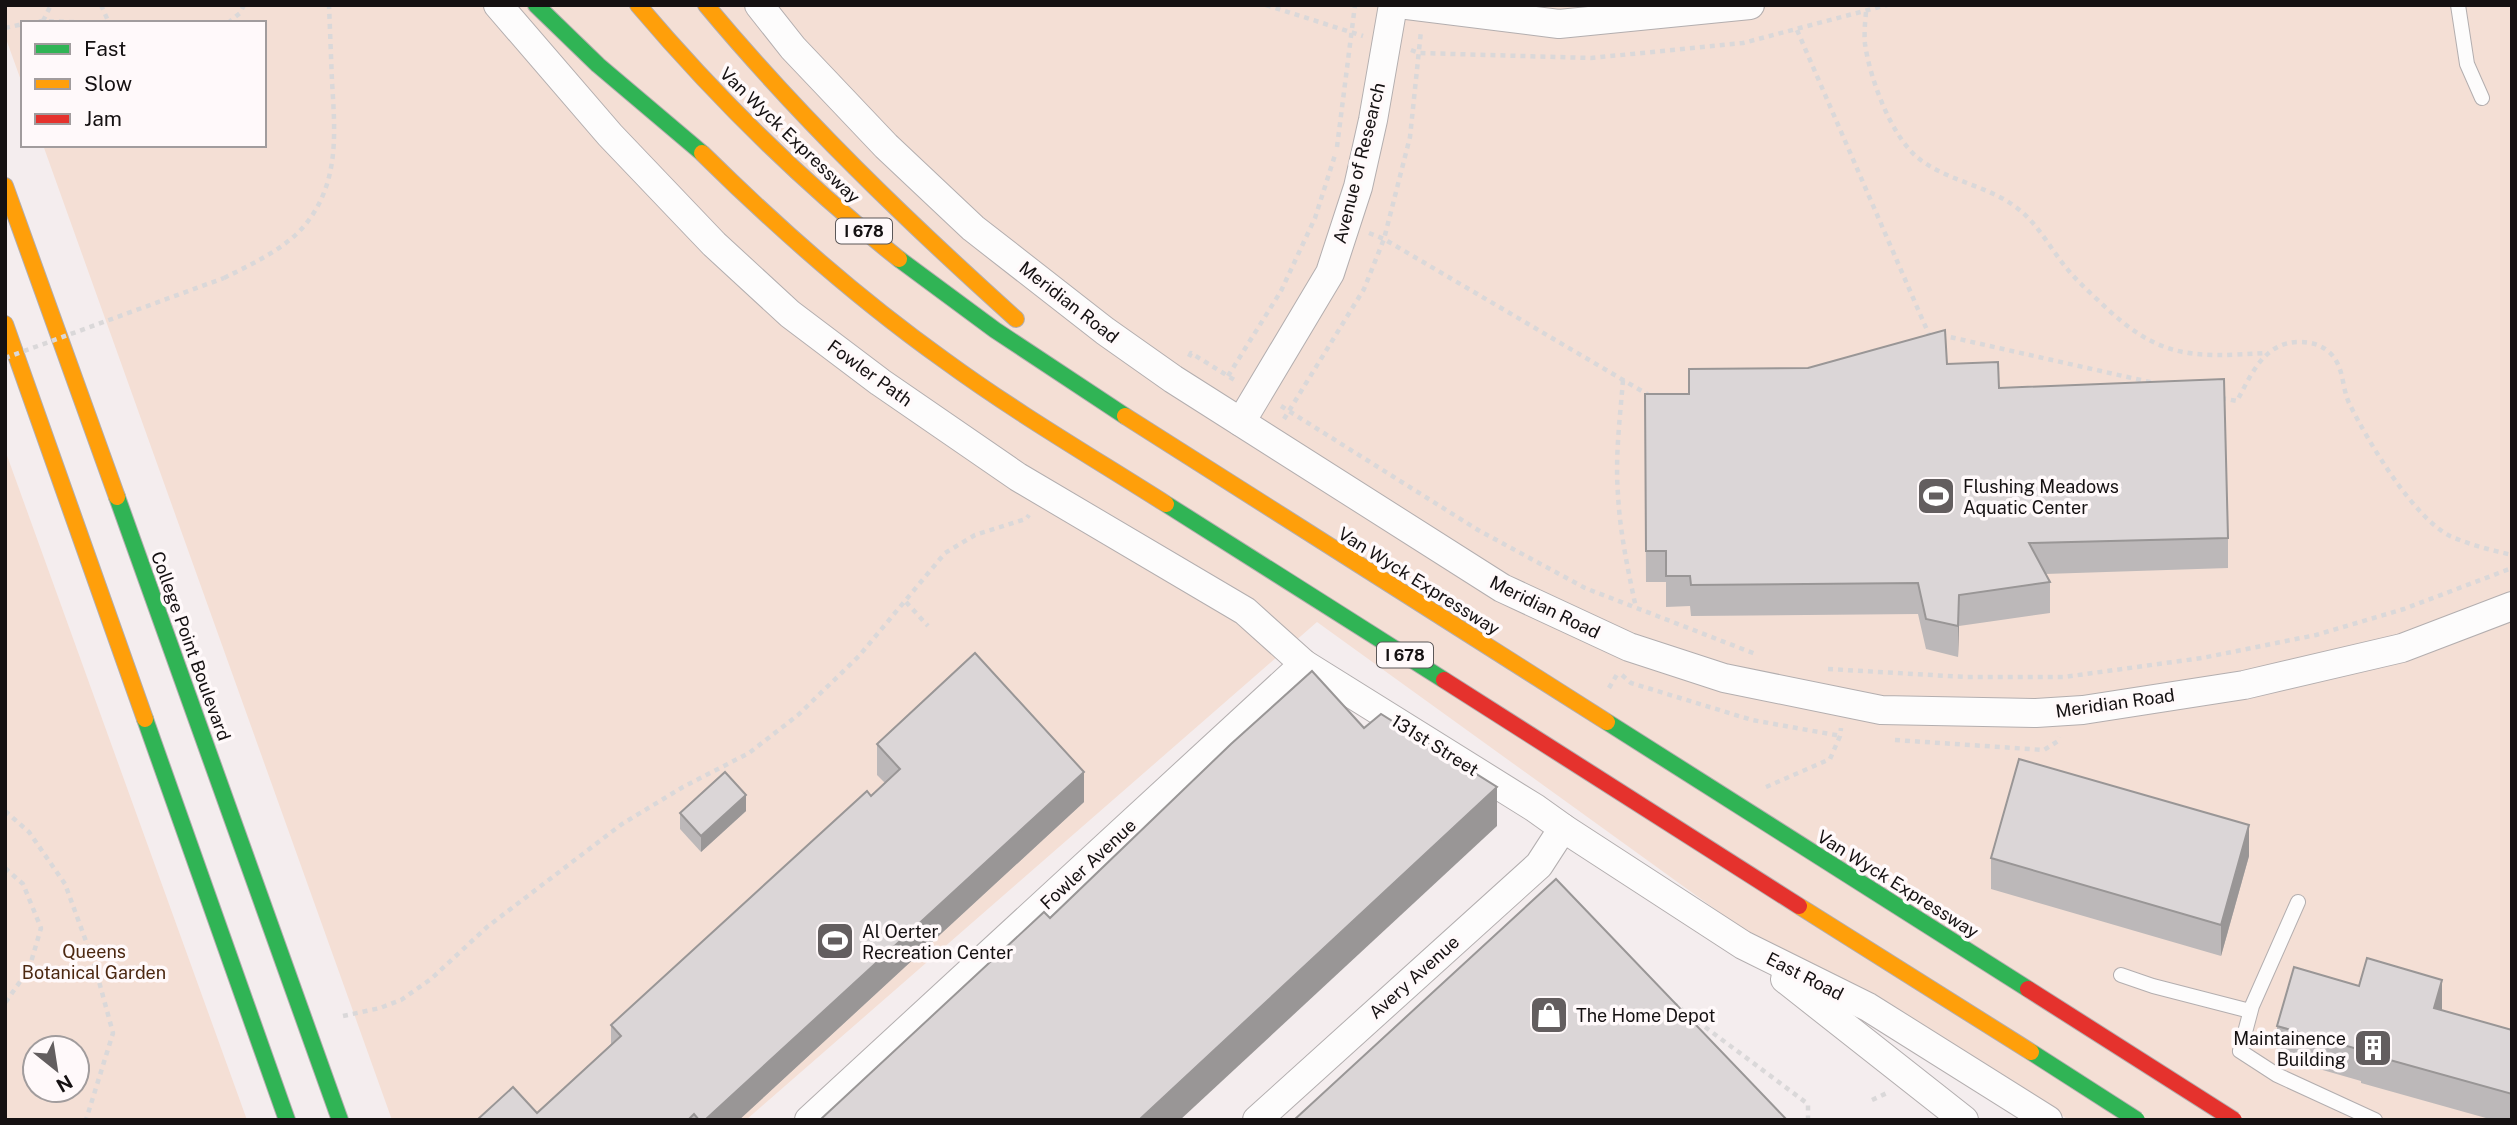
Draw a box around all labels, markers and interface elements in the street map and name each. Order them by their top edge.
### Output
legend [21,21,266,147]
text: Fast [84,36,126,61]
street label: Van Wyck Expressway [716,63,865,208]
text: Slow [84,71,132,96]
street label: Avenue of Research [1329,80,1389,246]
text: Jam [84,106,122,131]
road number: I 678 [836,218,892,244]
street label: Meridian Road [1015,257,1123,347]
street label: Fowler Path [824,335,916,411]
sports icon: Flushing Meadows Aquatic Center [1915,475,1957,517]
place label: Flushing Meadows Aquatic Center [1963,476,2119,518]
street label: Van Wyck Expressway [1334,523,1504,640]
street label: College Point Boulevard [147,548,235,744]
street label: Meridian Road [1486,571,1604,643]
road number: I 678 [1377,642,1433,668]
street label: Meridian Road [2054,684,2176,722]
street label: 131st Street [1388,710,1482,780]
street label: Fowler Avenue [1036,814,1140,914]
street label: Van Wyck Expressway [1813,826,1983,943]
sports icon: Al Oerter Recreation Center [814,920,856,962]
place label: Al Oerter Recreation Center [862,921,1013,963]
street label: Avery Avenue [1365,931,1463,1023]
park label: Queens Botanical Garden [22,941,166,983]
street label: East Road [1763,948,1847,1004]
shop icon: The Home Depot [1528,994,1570,1036]
place label: The Home Depot [1576,1005,1716,1026]
building icon: Maintainence Building [2352,1027,2394,1069]
place label: Maintainence Building [2233,1028,2346,1070]
north arrow [21,1034,91,1104]
text: N [53,1070,76,1097]

